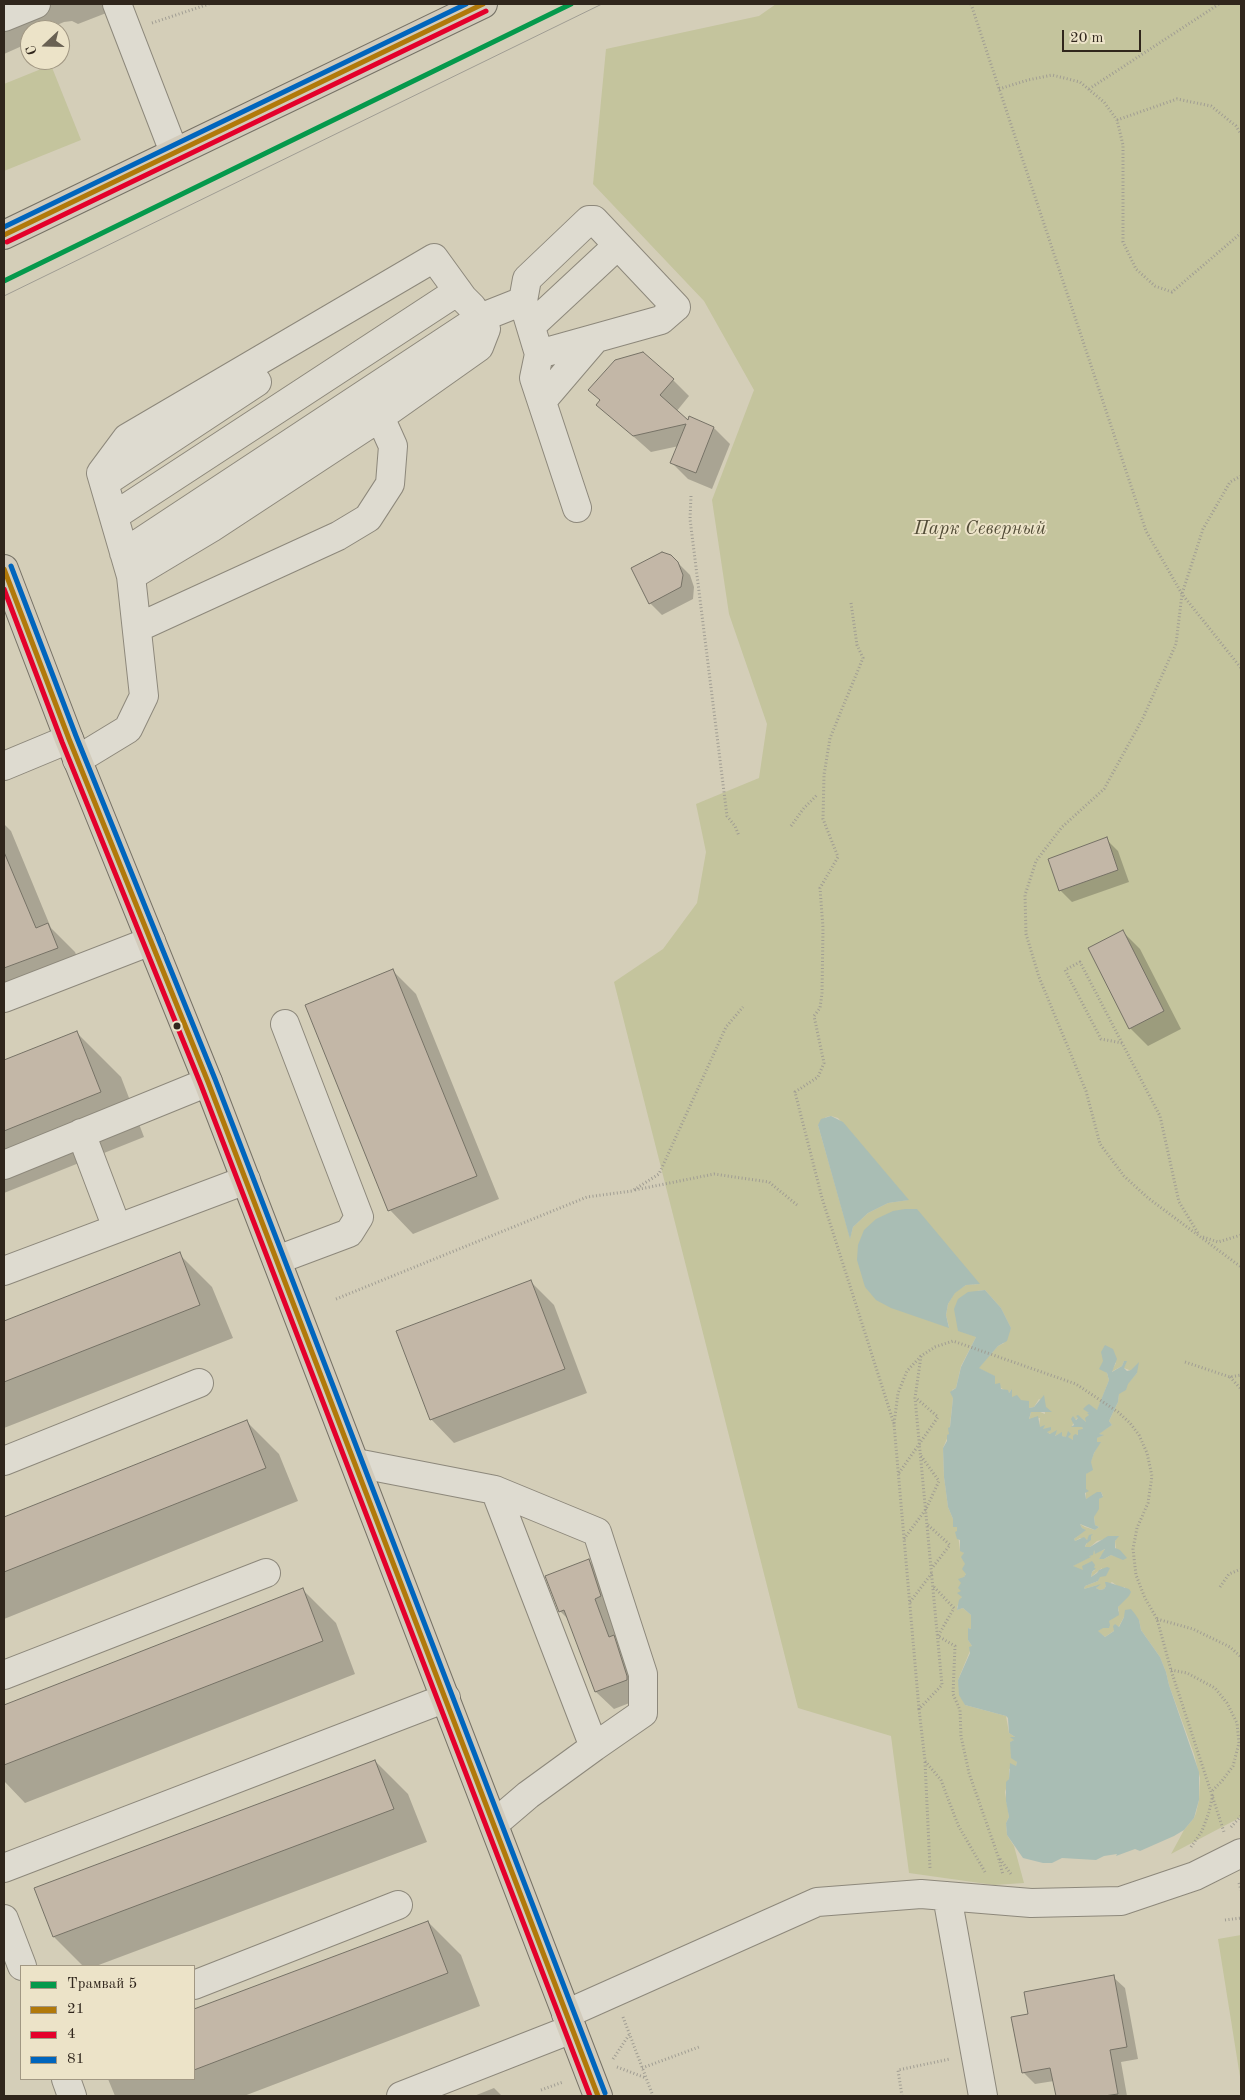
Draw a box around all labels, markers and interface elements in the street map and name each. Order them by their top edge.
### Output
north arrow [20,20,70,70]
scale bar [1065,20,1144,52]
text: 20 m [1070,31,1104,46]
text: С [24,43,40,57]
park label: Парк Северный [914,518,1046,540]
unlabelled marker [172,1021,182,1031]
legend [20,1965,195,2080]
text: Трамвай 5 [67,1977,137,1992]
text: 21 [67,2002,84,2017]
text: 4 [67,2027,76,2042]
text: 81 [67,2052,84,2067]

